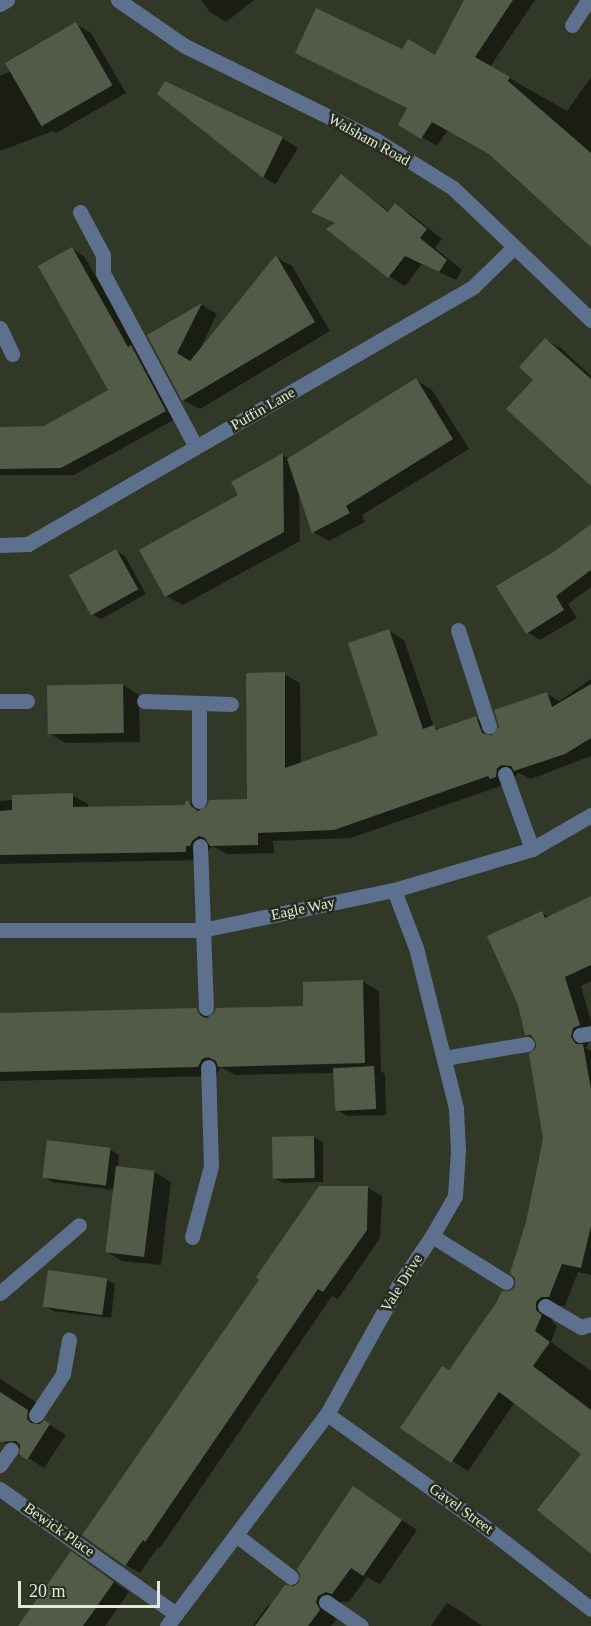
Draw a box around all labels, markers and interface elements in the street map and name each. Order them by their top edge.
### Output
street label: Walsham Road [325,110,413,170]
street label: Puffin Lane [228,383,298,435]
street label: Eagle Way [269,893,337,925]
street label: Vale Drive [377,1251,427,1315]
street label: Gavel Street [426,1480,496,1538]
street label: Bewick Place [20,1499,98,1561]
scale bar [21,1569,164,1607]
text: 20 m [29,1581,66,1601]

